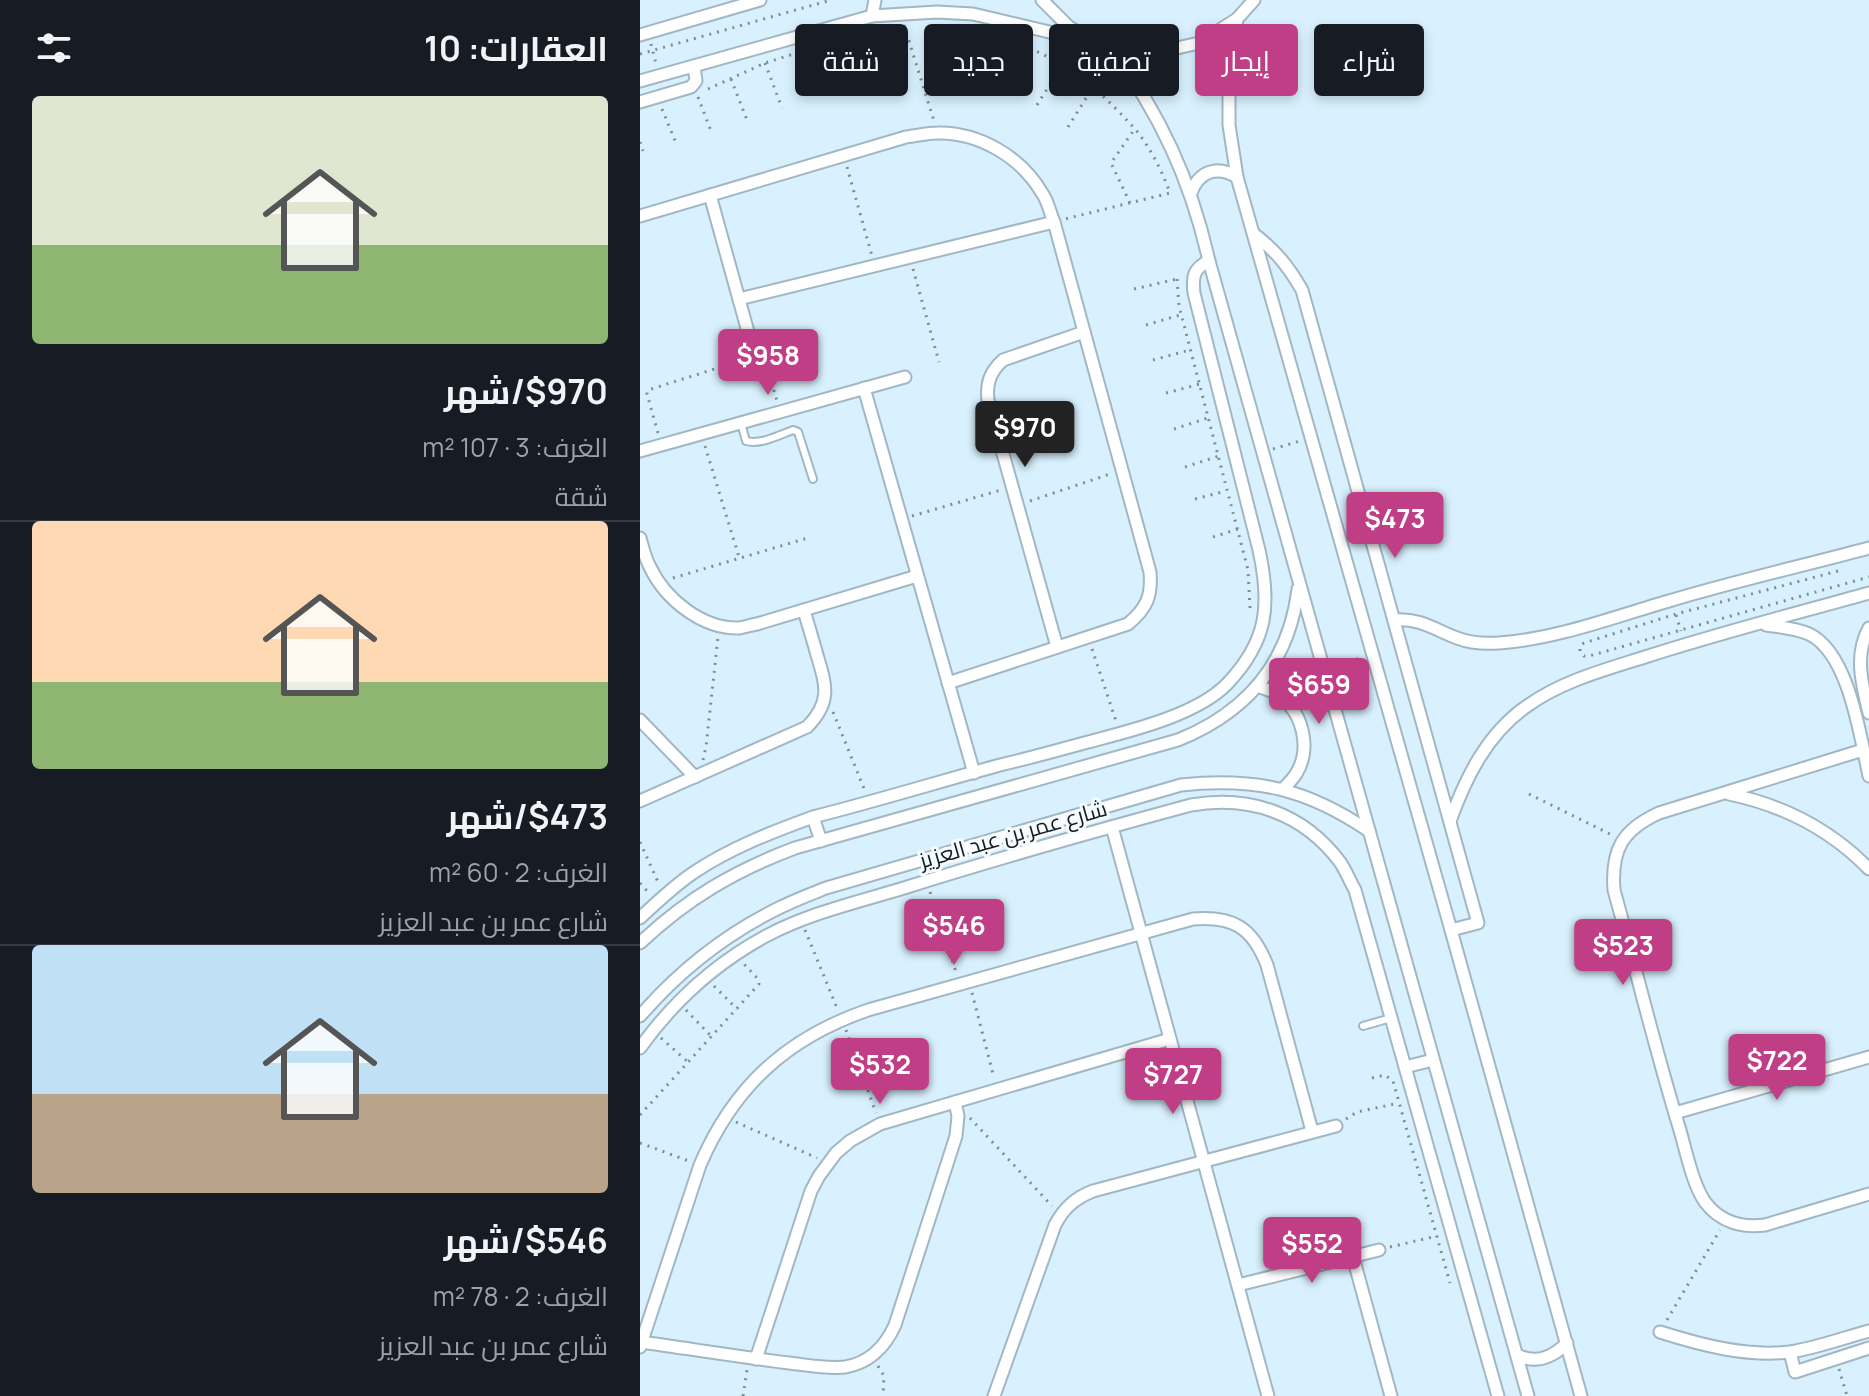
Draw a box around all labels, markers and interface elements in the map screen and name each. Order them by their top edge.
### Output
chip: شقة [795,24,908,96]
chip: جديد [924,24,1033,96]
chip: تصفية [1049,24,1179,96]
chip: إيجار [1195,24,1298,96]
chip: شراء [1314,24,1424,96]
text: العقارات: 10 [424,25,608,71]
icon: filters [32,26,76,70]
icon: home [248,148,392,292]
pin: $958 [721,329,815,397]
text: $958 [736,337,800,373]
text: $970/شهر [444,368,608,414]
pin: $970 [978,401,1072,469]
text: $970 [993,409,1057,445]
text: الغرف: 3 · 107 m² [422,429,608,465]
text: شقة [555,478,608,514]
pin: $473 [1348,492,1442,560]
text: $473 [1364,500,1426,536]
icon: home [248,573,392,717]
pin: $659 [1272,658,1366,726]
text: $659 [1287,666,1351,702]
text: $473/شهر [447,793,608,839]
street label: شارع عمر بن عبد العزيز [914,793,1110,876]
text: الغرف: 2 · 60 m² [429,854,608,890]
pin: $546 [907,899,1001,967]
text: شارع عمر بن عبد العزيز [379,903,608,939]
text: $546 [922,907,986,943]
pin: $523 [1576,919,1670,987]
text: $523 [1592,927,1654,963]
icon: home [248,997,392,1141]
pin: $722 [1730,1034,1824,1102]
pin: $532 [833,1038,927,1106]
text: $722 [1746,1042,1808,1078]
text: $532 [849,1046,911,1082]
pin: $727 [1126,1048,1220,1116]
text: $727 [1143,1056,1203,1092]
text: $546/شهر [444,1217,608,1263]
pin: $552 [1265,1217,1359,1285]
text: $552 [1281,1225,1343,1261]
text: الغرف: 2 · 78 m² [433,1278,608,1314]
text: شارع عمر بن عبد العزيز [379,1327,608,1363]

